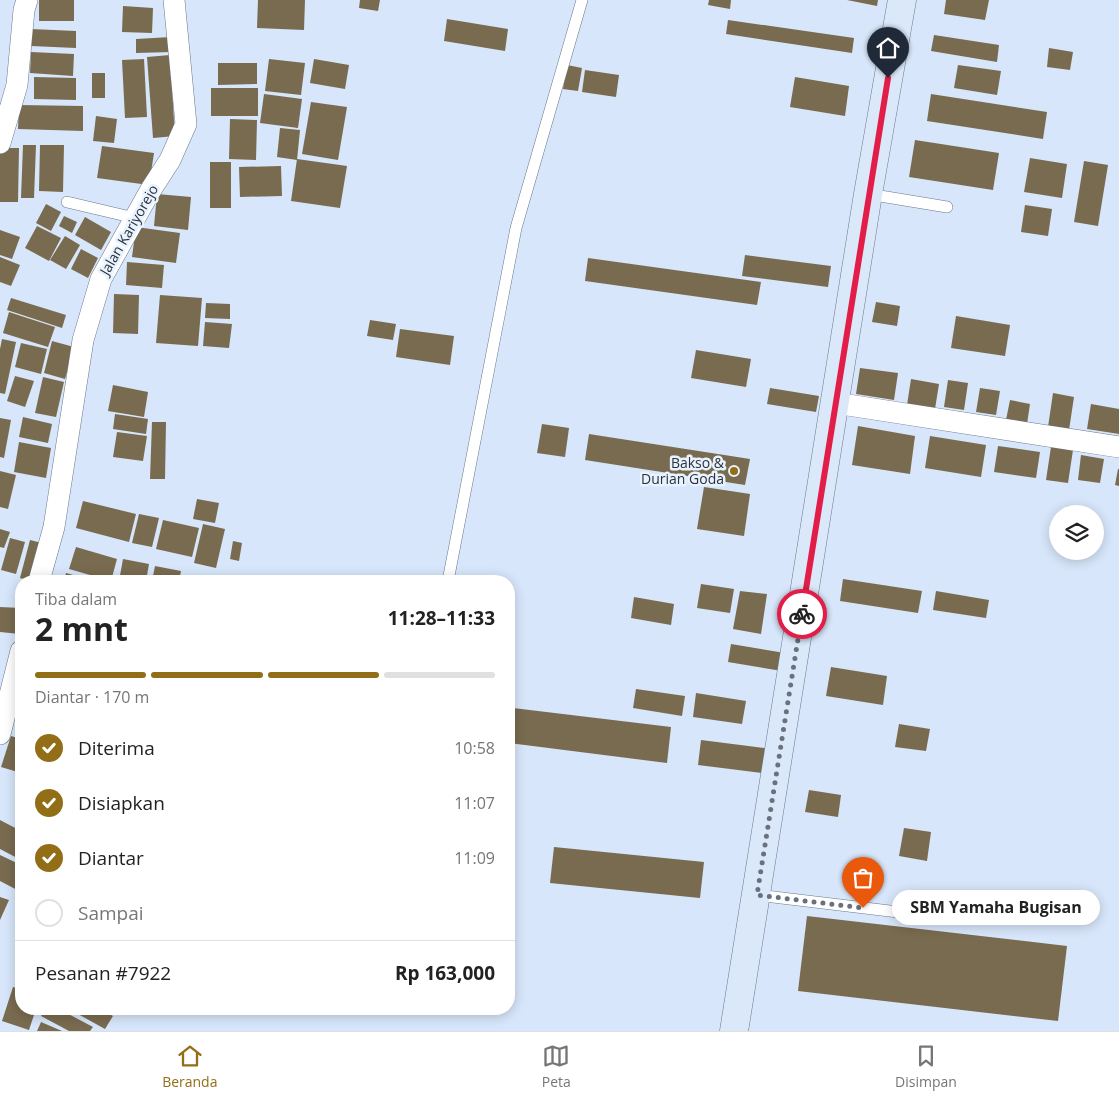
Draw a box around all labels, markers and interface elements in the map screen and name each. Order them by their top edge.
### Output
pin [867,27,909,78]
icon: home [874,34,902,62]
street label: Jalan Kariyorejo [94,181,162,280]
place label: Bakso & Durian Goda [641,453,725,488]
marker: Bakso & Durian Goda [728,465,740,477]
map controls [1049,505,1104,560]
button: layers [1049,505,1104,560]
text: Tiba dalam [35,588,117,610]
courier [777,589,827,639]
icon: bike [788,600,816,628]
text: 11:28–11:33 [388,605,495,631]
text: 2 mnt [35,607,128,650]
text: Diantar · 170 m [35,686,149,708]
icon: check [35,734,63,762]
text: Diterima [78,735,155,761]
text: 10:58 [454,737,495,759]
icon: check [35,789,63,817]
text: Disiapkan [78,790,165,816]
text: 11:07 [454,792,495,814]
icon: check [35,844,63,872]
text: Diantar [78,845,144,871]
text: 11:09 [454,847,495,869]
pin [842,857,884,908]
icon: bag [849,864,877,892]
callout: SBM Yamaha Bugisan [893,890,1100,926]
text: SBM Yamaha Bugisan [910,896,1082,918]
text: Sampai [78,900,144,926]
text: Pesanan #7922 [35,960,171,986]
text: Rp 163,000 [395,960,495,986]
tab: Beranda [162,1042,217,1091]
tab: Peta [542,1042,571,1091]
tab: Disimpan [895,1042,957,1091]

